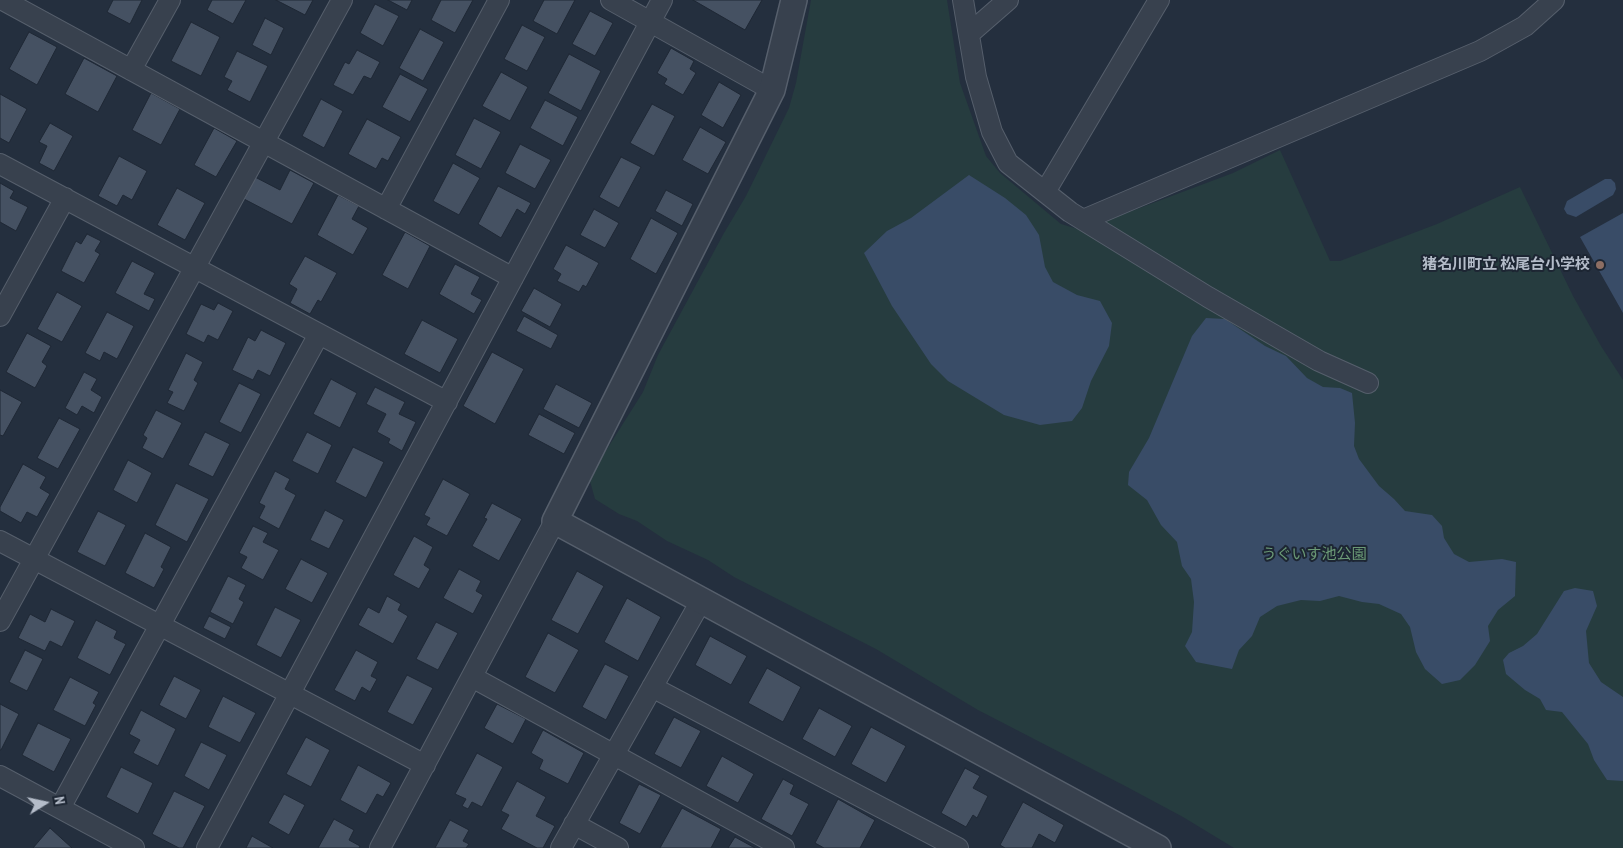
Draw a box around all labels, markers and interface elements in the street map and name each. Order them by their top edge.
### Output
place label: 猪名川町立 松尾台小学校 [1422,256,1590,274]
marker: 猪名川町立 松尾台小学校 [1594,259,1606,271]
park label: うぐいす池公園 [1262,546,1366,564]
north arrow [20,778,70,828]
text: N [50,795,69,806]

